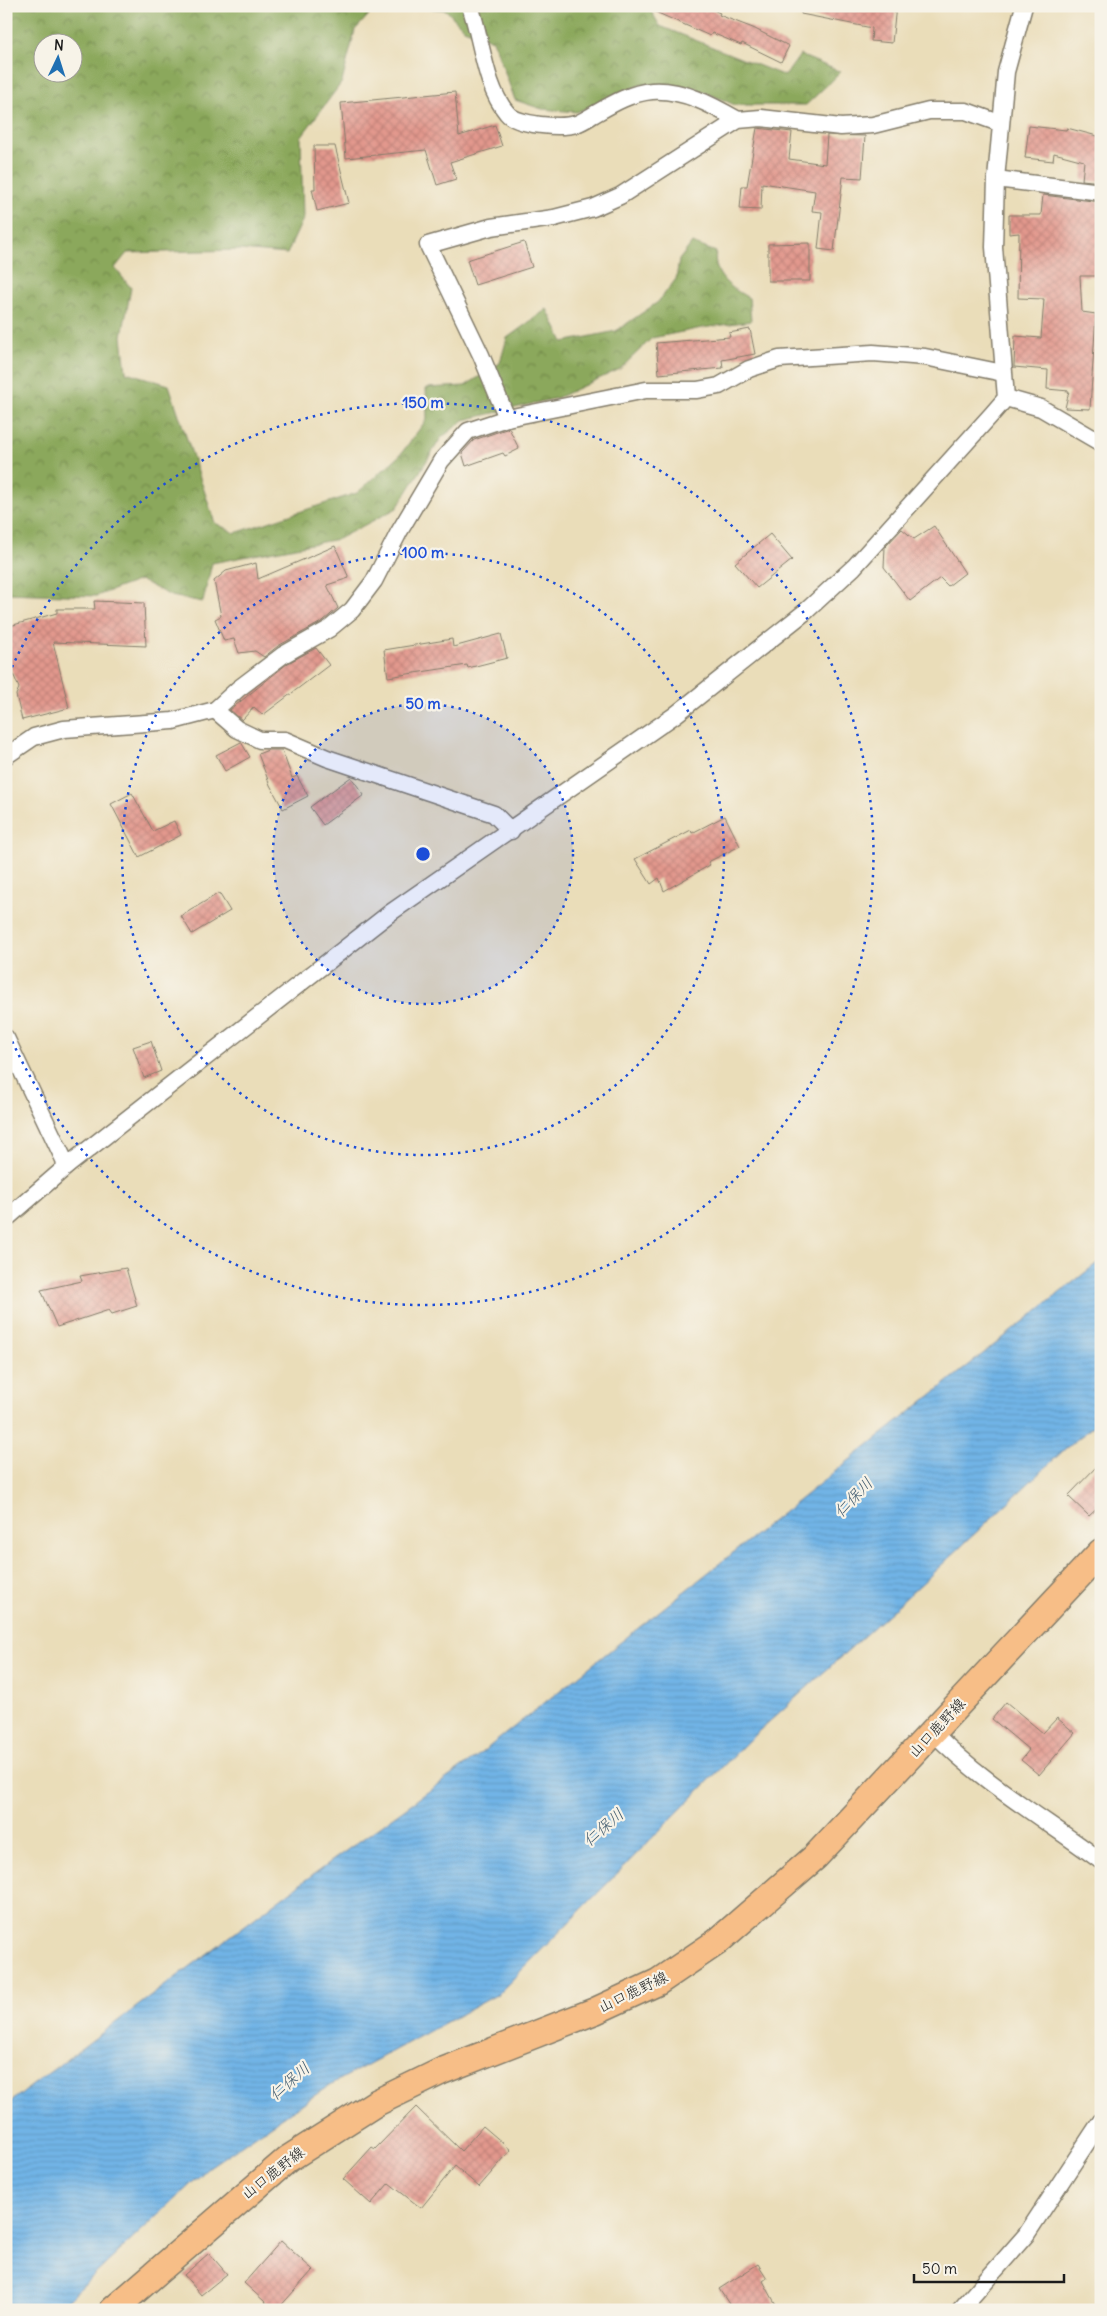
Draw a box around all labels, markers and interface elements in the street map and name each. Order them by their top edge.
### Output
north arrow [32,32,82,82]
text: N [53,36,64,54]
text: 150 m [402,393,444,412]
text: 100 m [402,543,444,562]
text: 50 m [405,694,441,713]
centre of rings [414,845,432,863]
water label: 仁保川 [829,1473,877,1521]
street label: 山口鹿野線 [904,1694,969,1762]
water label: 仁保川 [578,1804,628,1850]
street label: 山口鹿野線 [595,1967,671,2017]
water label: 仁保川 [264,2058,314,2104]
street label: 山口鹿野線 [237,2142,308,2203]
scale bar [914,2251,1064,2283]
text: 50 m [922,2259,957,2278]

